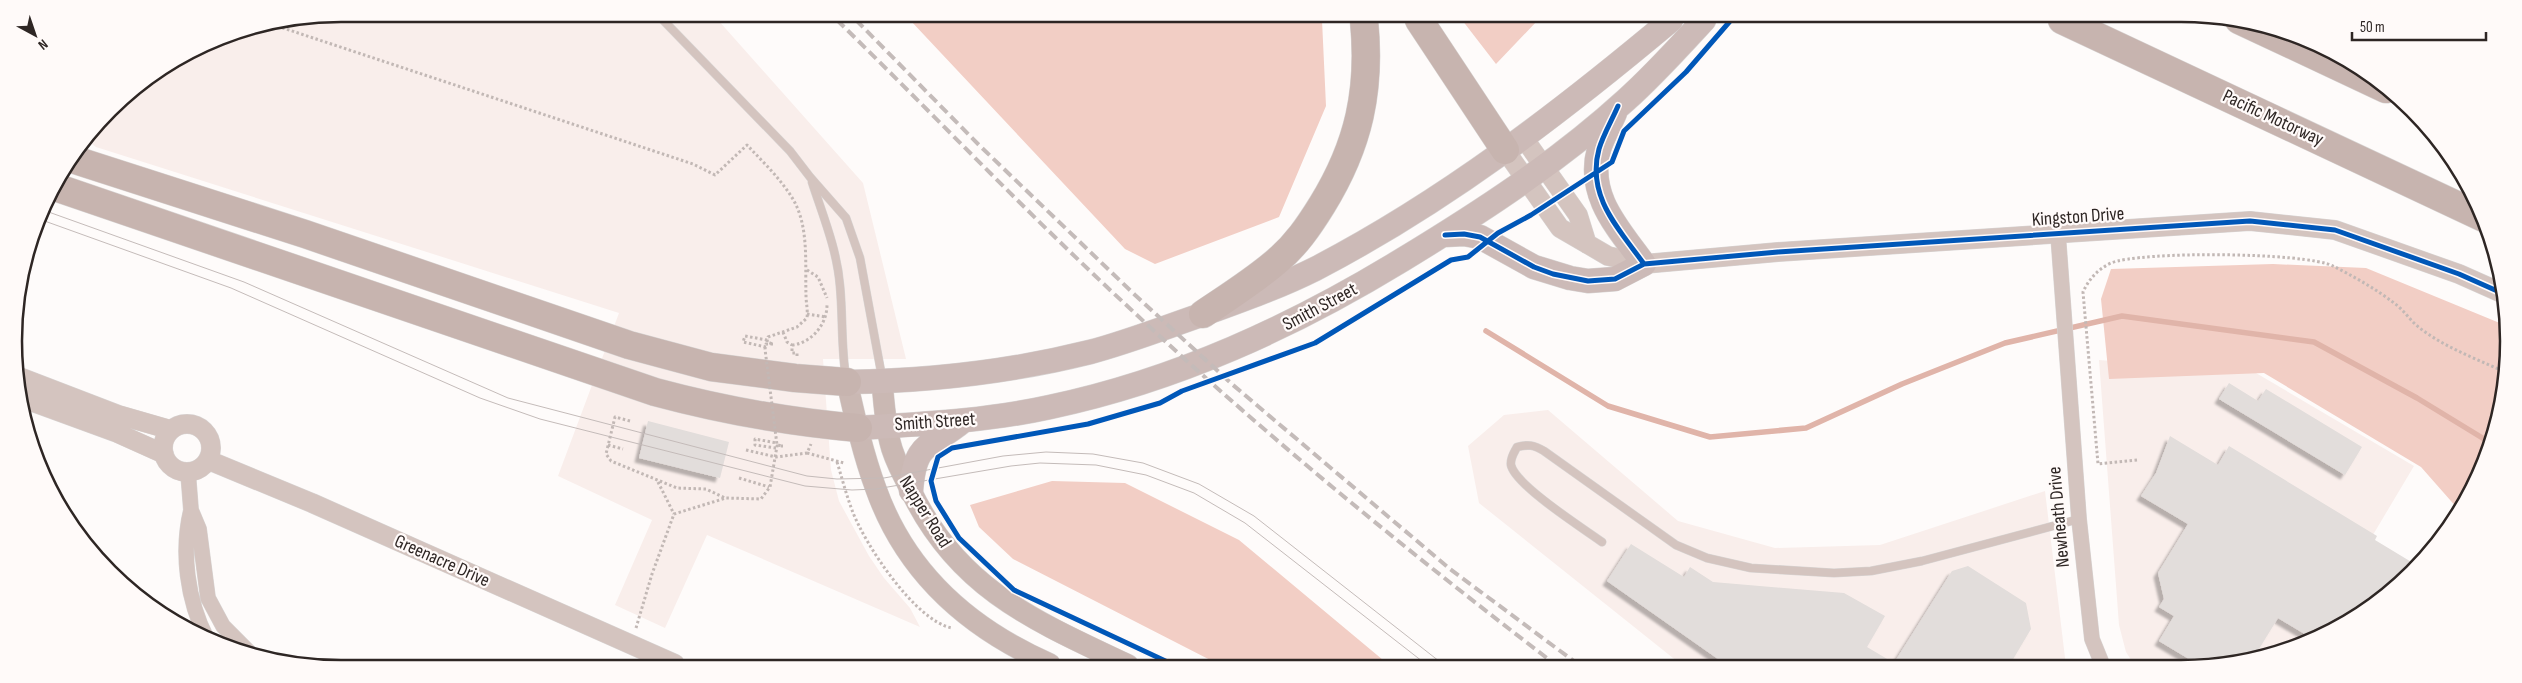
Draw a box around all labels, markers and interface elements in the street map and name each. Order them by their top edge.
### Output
north arrow [10,10,60,60]
scale bar [2352,10,2486,42]
text: 50 m [2360,18,2385,37]
text: N [35,36,51,53]
street label: Pacific Motorway [2219,85,2328,152]
street label: Kingston Drive [2031,202,2125,232]
street label: Smith Street [1279,278,1361,336]
street label: Smith Street [894,408,976,436]
street label: Newheath Drive [2043,466,2075,568]
street label: Napper Road [894,472,956,552]
street label: Greenacre Drive [391,530,493,592]

